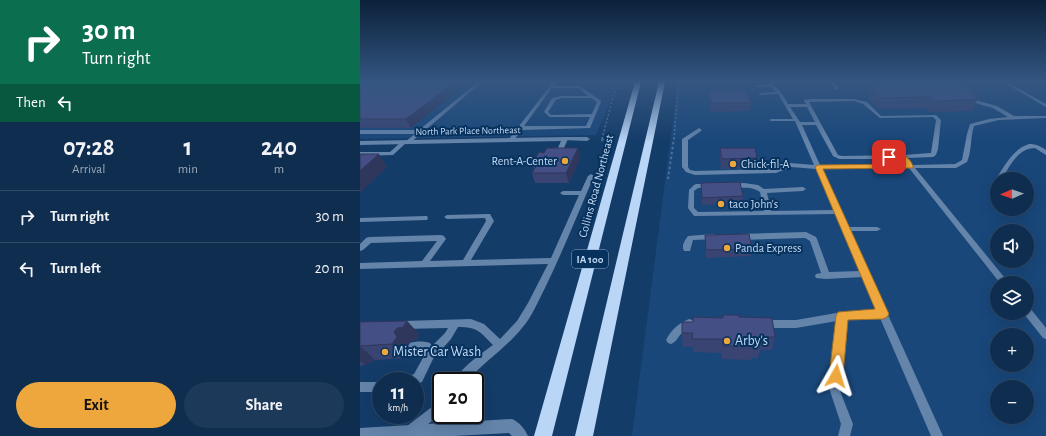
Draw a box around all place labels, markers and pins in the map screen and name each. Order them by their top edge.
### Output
pin [872,140,906,174]
place label: Rent-A-Center [491,155,557,167]
marker: Rent-A-Center [560,156,570,166]
place label: Chick-fil-A [741,158,790,170]
marker: Chick-fil-A [728,159,738,169]
place label: taco John's [729,198,778,210]
marker: taco John's [716,199,726,209]
place label: Panda Express [735,242,802,254]
marker: Panda Express [722,243,732,253]
place label: Arby's [735,334,768,348]
marker: Arby's [722,336,732,346]
place label: Mister Car Wash [393,345,481,359]
marker: Mister Car Wash [380,347,390,357]

